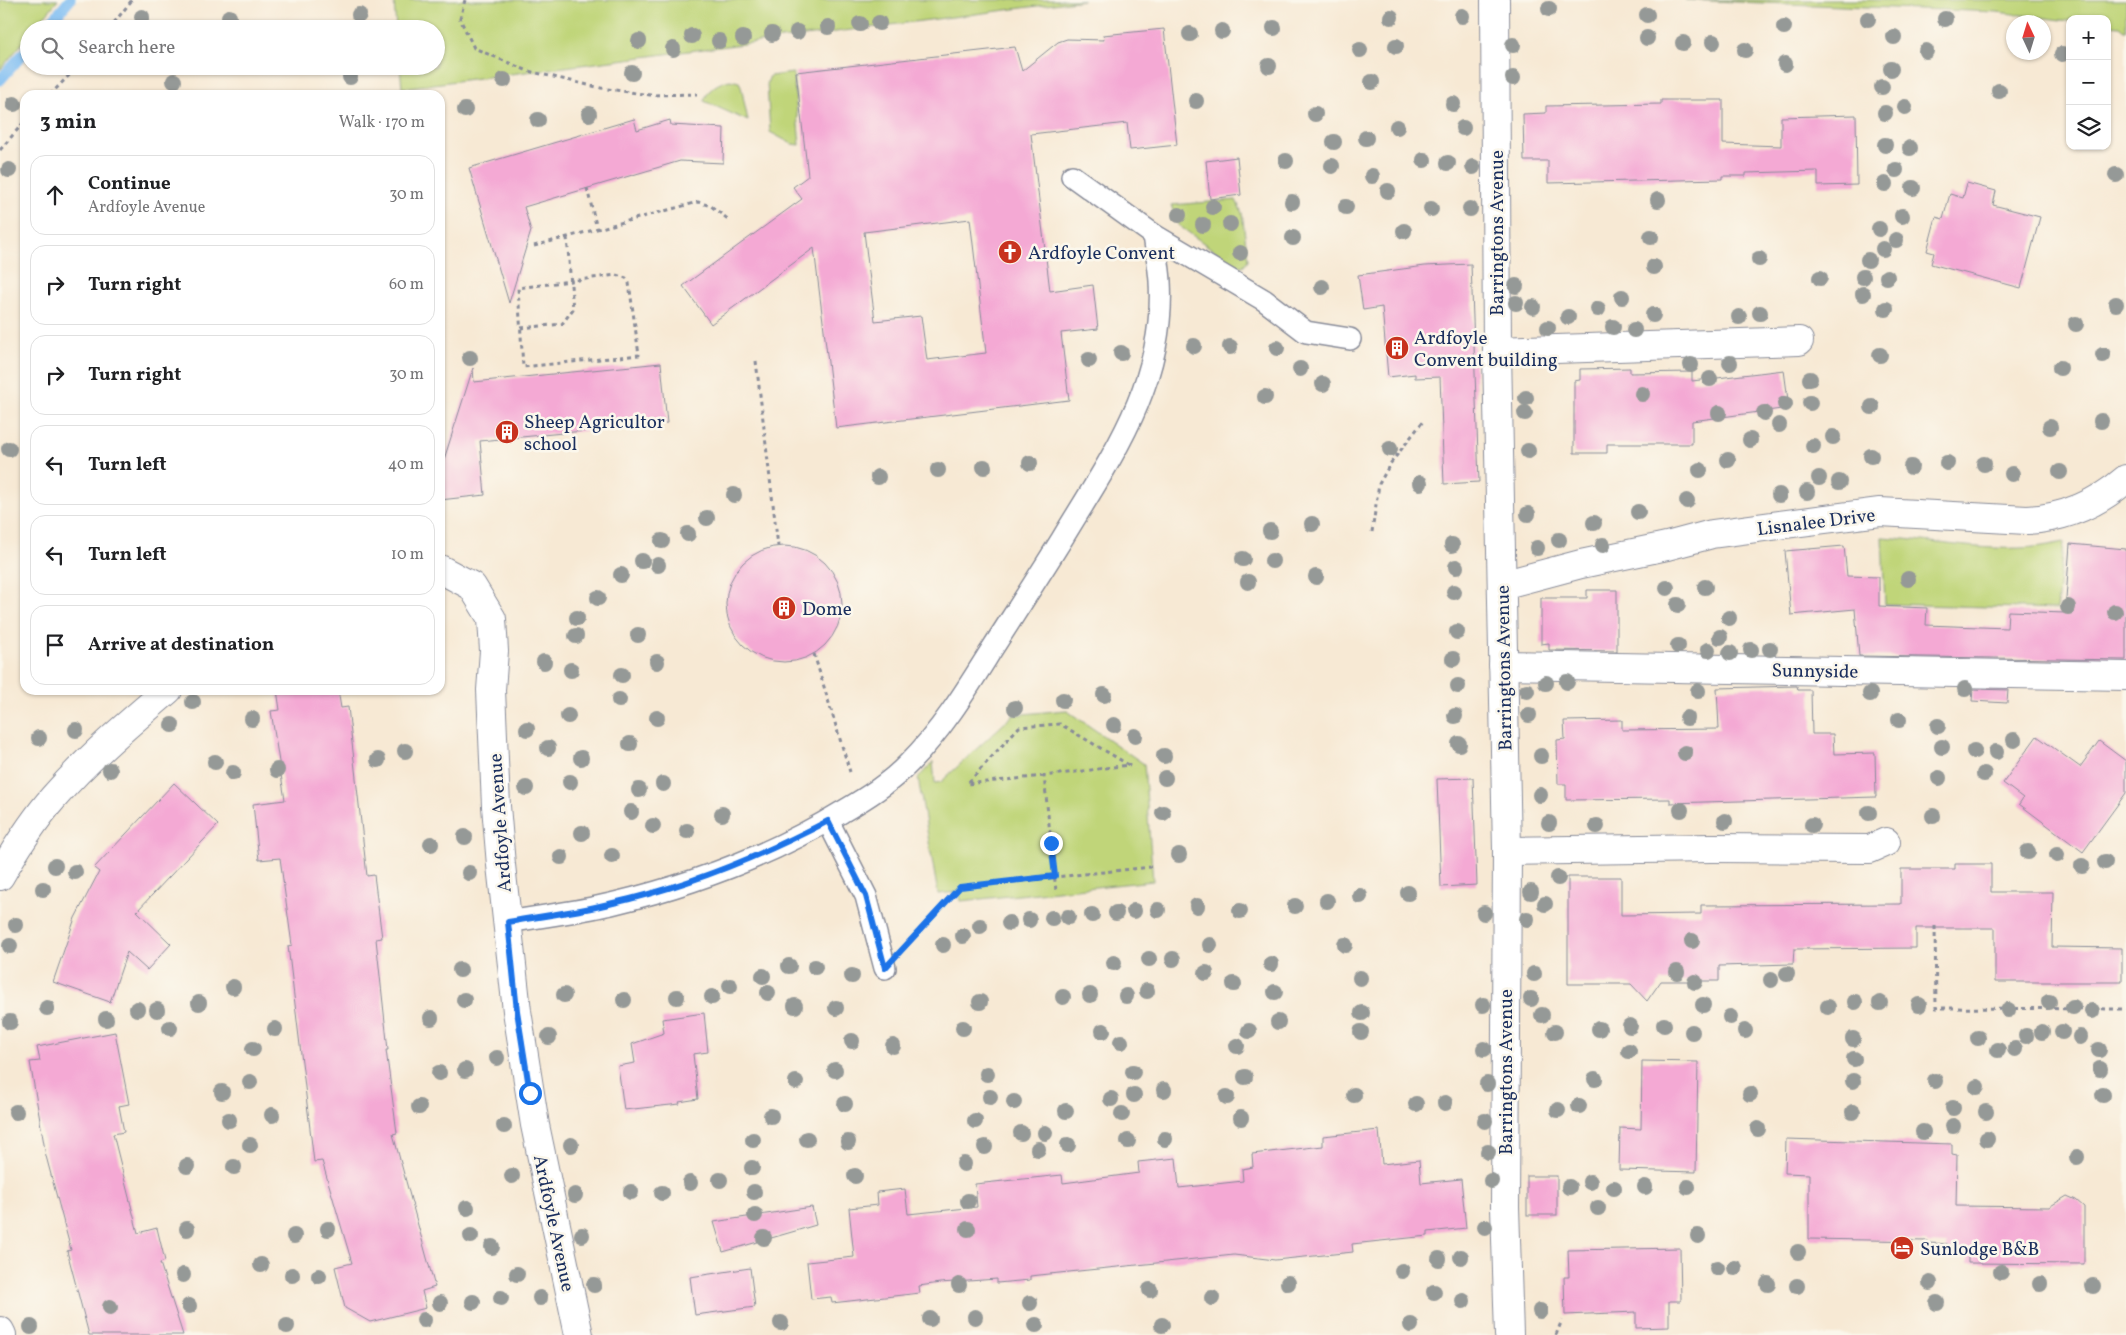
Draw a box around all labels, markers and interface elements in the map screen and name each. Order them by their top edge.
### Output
north arrow [2006,15,2051,60]
map controls [2066,15,2111,150]
button: + [2066,15,2111,60]
search box [20,20,445,75]
icon: search [38,34,66,62]
text: Search here [78,35,175,61]
button: − [2066,60,2111,105]
button: layers [2066,105,2111,150]
text: 3 min [40,108,96,137]
text: Walk · 170 m [339,112,425,134]
street label: Barringtons Avenue [1485,150,1511,316]
text: Continue [88,171,171,197]
icon: ahead [41,181,69,209]
text: 30 m [389,184,424,206]
text: Ardfoyle Avenue [88,197,205,219]
church icon: Ardfoyle Convent [997,239,1023,265]
place label: Ardfoyle Convent [1028,241,1176,267]
icon: right [41,271,69,299]
text: Turn right [88,272,181,298]
text: 60 m [389,274,424,296]
place label: Ardfoyle Convent building [1414,326,1558,374]
building icon: Ardfoyle Convent building [1384,335,1410,361]
icon: right [41,361,69,389]
text: Turn right [88,362,181,388]
text: 30 m [389,364,424,386]
place label: Sheep Agricultor school [524,410,665,458]
building icon: Sheep Agricultor school [494,419,520,445]
icon: left [41,451,69,479]
text: Turn left [88,452,167,478]
text: 40 m [388,454,424,476]
street label: Lisnalee Drive [1756,503,1877,543]
icon: left [41,541,69,569]
text: Turn left [88,542,167,568]
text: 10 m [391,544,424,566]
street label: Barringtons Avenue [1491,585,1519,751]
building icon: Dome [771,595,797,621]
place label: Dome [802,597,852,623]
icon: arrive [41,631,69,659]
text: Arrive at destination [88,632,274,658]
street label: Sunnyside [1771,658,1859,686]
street label: Ardfoyle Avenue [483,752,519,893]
route end [1040,832,1063,855]
street label: Barringtons Avenue [1494,989,1520,1155]
route start [519,1082,542,1105]
street label: Ardfoyle Avenue [526,1153,580,1294]
hotel icon: Sunlodge B&B [1889,1235,1915,1261]
place label: Sunlodge B&B [1920,1237,2039,1263]

